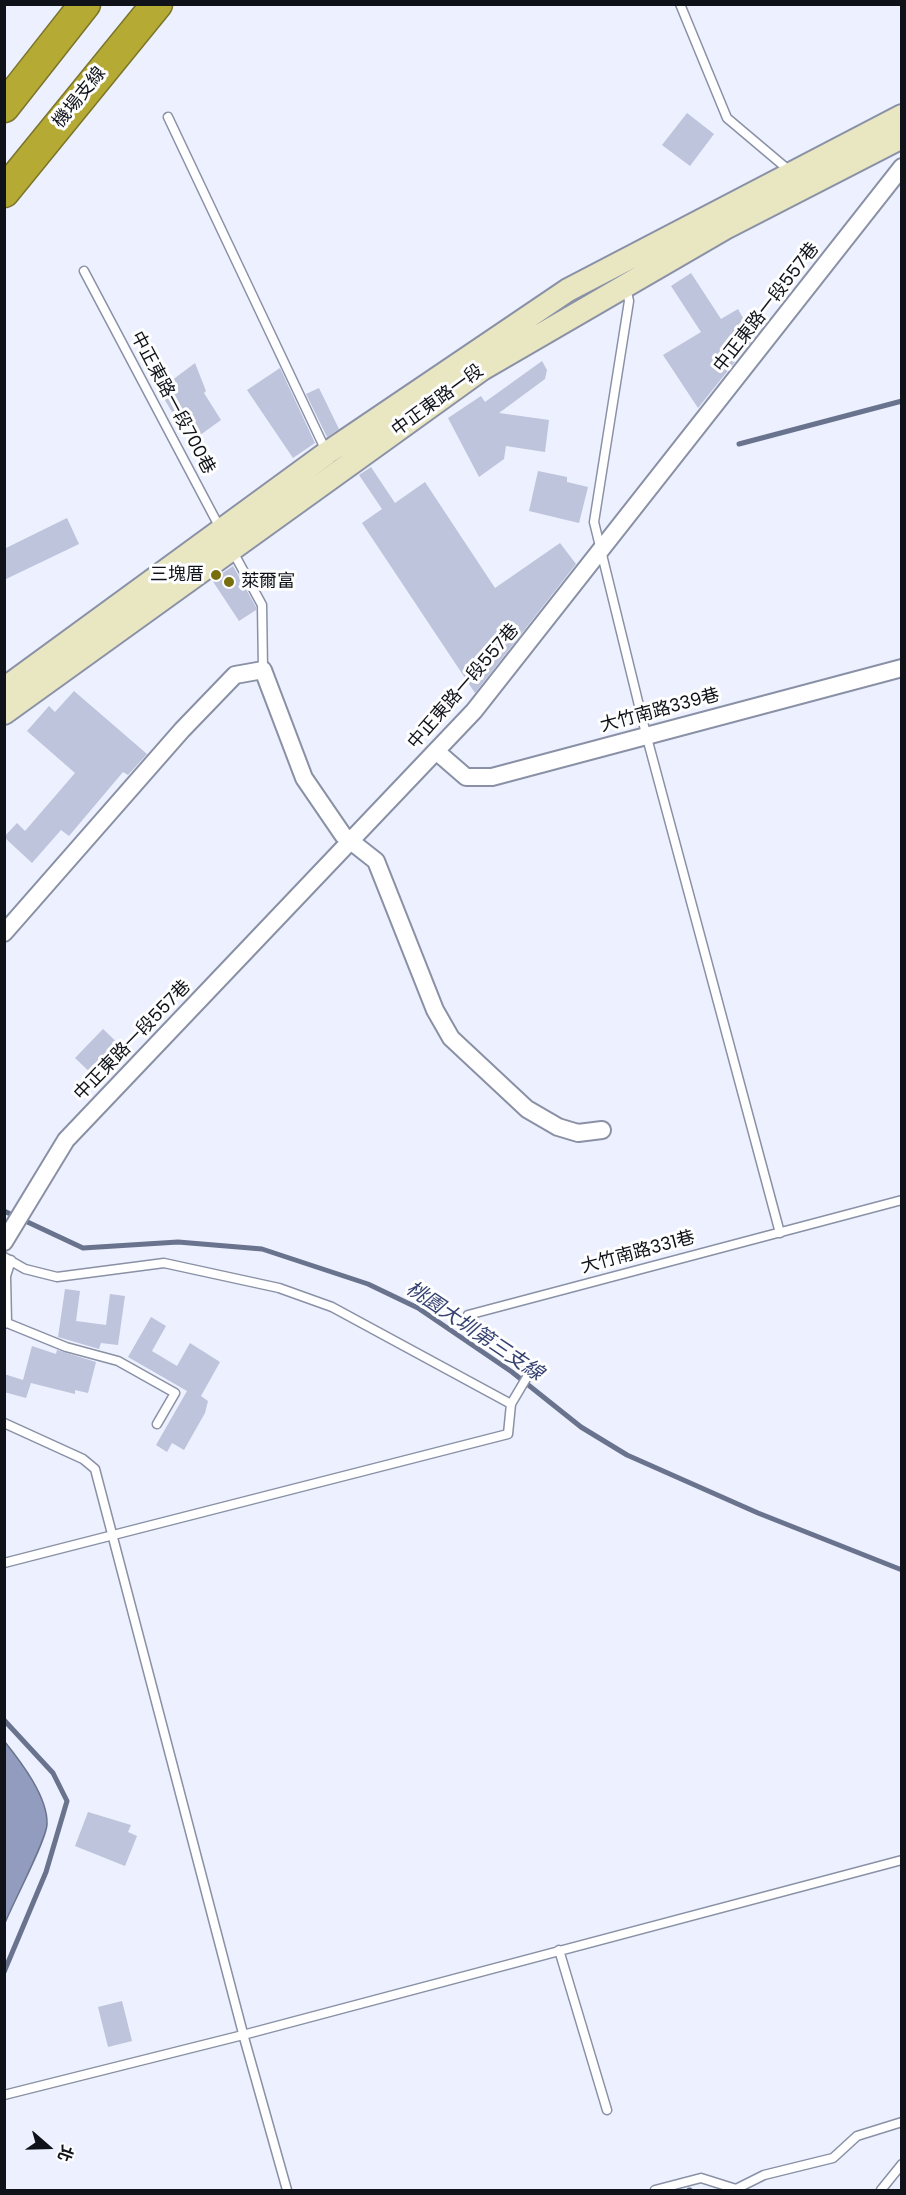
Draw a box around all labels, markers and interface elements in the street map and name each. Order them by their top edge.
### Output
street label: 機場支線 [49,63,111,133]
street label: 中正東路一段557巷 [710,239,824,377]
street label: 中正東路一段700巷 [125,328,219,478]
street label: 中正東路一段 [388,361,488,441]
place label: 三塊厝 [150,564,204,586]
marker: 三塊厝 [209,568,223,582]
place label: 萊爾富 [241,571,295,593]
marker: 萊爾富 [222,575,236,589]
street label: 中正東路一段557巷 [404,620,524,754]
street label: 大竹南路339巷 [598,685,722,737]
street label: 中正東路一段557巷 [70,977,196,1105]
street label: 大竹南路331巷 [579,1227,697,1279]
water label: 桃園大圳第三支線 [401,1277,547,1387]
north arrow [18,2117,78,2177]
text: 北 [52,2142,79,2165]

